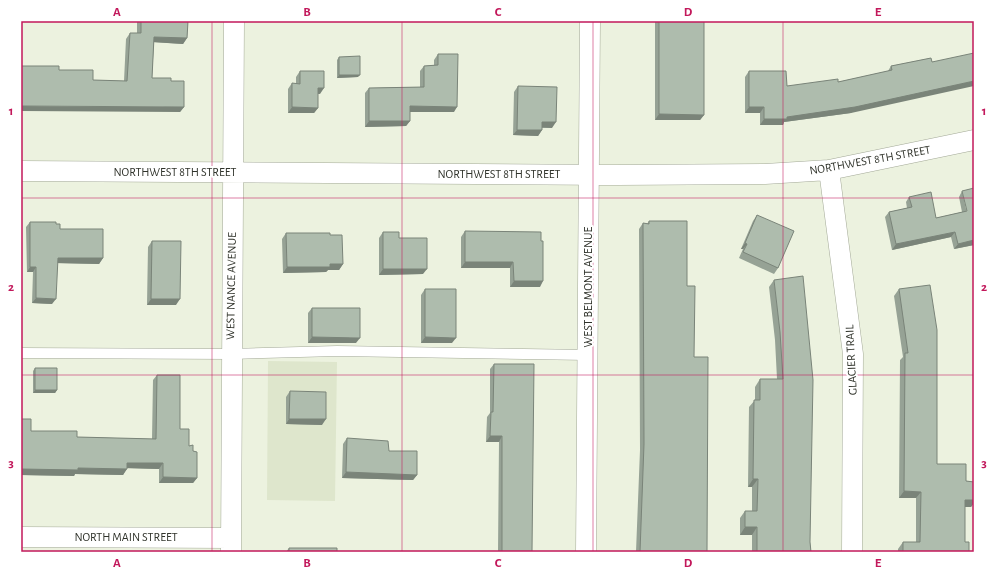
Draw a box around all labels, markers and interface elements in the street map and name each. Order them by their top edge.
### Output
text: A [113,6,121,19]
text: B [303,6,311,19]
text: C [495,6,502,19]
text: D [684,6,693,19]
text: E [875,6,882,19]
text: 1 [9,105,13,118]
text: 1 [982,105,986,118]
street label: NORTHWEST 8TH STREET [809,143,932,177]
street label: NORTHWEST 8TH STREET [114,166,236,178]
street label: NORTHWEST 8TH STREET [438,168,560,180]
street label: WEST BELMONT AVENUE [582,226,594,347]
street label: WEST NANCE AVENUE [224,232,238,340]
text: 2 [8,281,14,294]
text: 2 [981,281,987,294]
street label: GLACIER TRAIL [843,324,859,396]
text: 3 [8,457,14,470]
text: 3 [981,457,987,470]
street label: NORTH MAIN STREET [74,531,178,543]
text: A [113,557,121,570]
text: B [303,557,311,570]
text: C [495,557,502,570]
text: D [684,557,693,570]
text: E [875,557,882,570]

